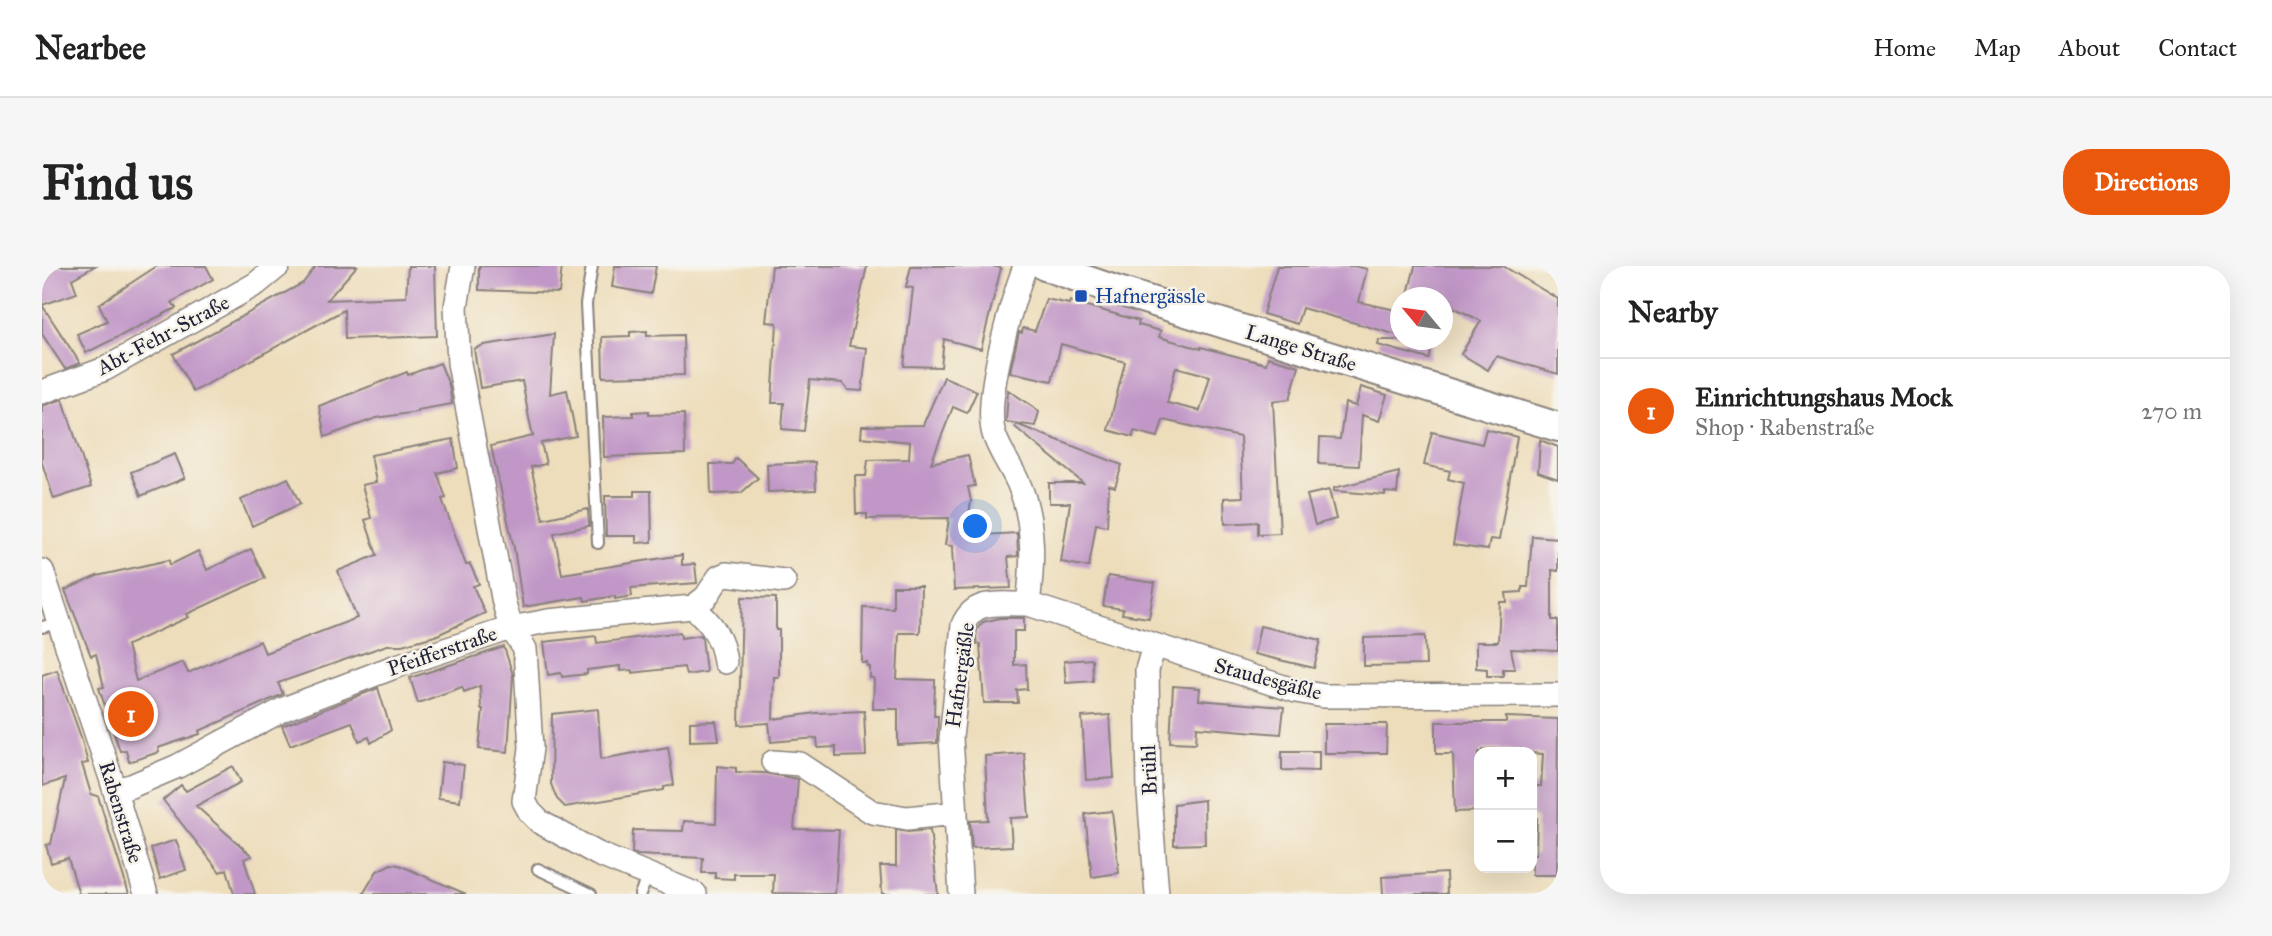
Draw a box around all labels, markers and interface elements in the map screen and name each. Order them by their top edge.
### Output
text: Nearbee [35,28,146,68]
text: Home [1873,33,1936,63]
text: Map [1974,33,2021,63]
text: About [2059,33,2120,63]
text: Contact [2158,33,2237,63]
button: Directions [2063,149,2230,215]
text: Find us [42,153,193,212]
place label: Hafnergässle [1095,283,1206,309]
north arrow [1390,287,1453,350]
marker: Hafnergässle [1073,288,1089,304]
street label: Abt-Fehr-Straße [91,289,234,381]
text: Nearby [1628,294,1718,330]
street label: Lange Straße [1242,319,1360,377]
text: Einrichtungshaus Mock [1695,381,1953,413]
text: 1 [1646,397,1656,425]
text: 270 m [2141,397,2202,425]
text: Shop · Rabenstraße [1695,413,1875,441]
your location [958,509,992,543]
street label: Pfeifferstraße [384,620,500,682]
street label: Hafnergäßle [940,620,980,729]
street label: Staudesgäßle [1211,652,1325,706]
pin: 1 [108,688,154,740]
street label: Brühl [1135,744,1163,796]
map controls [1474,747,1537,873]
button: + [1474,747,1537,810]
street label: Rabenstraße [93,758,149,866]
button: − [1474,810,1537,873]

